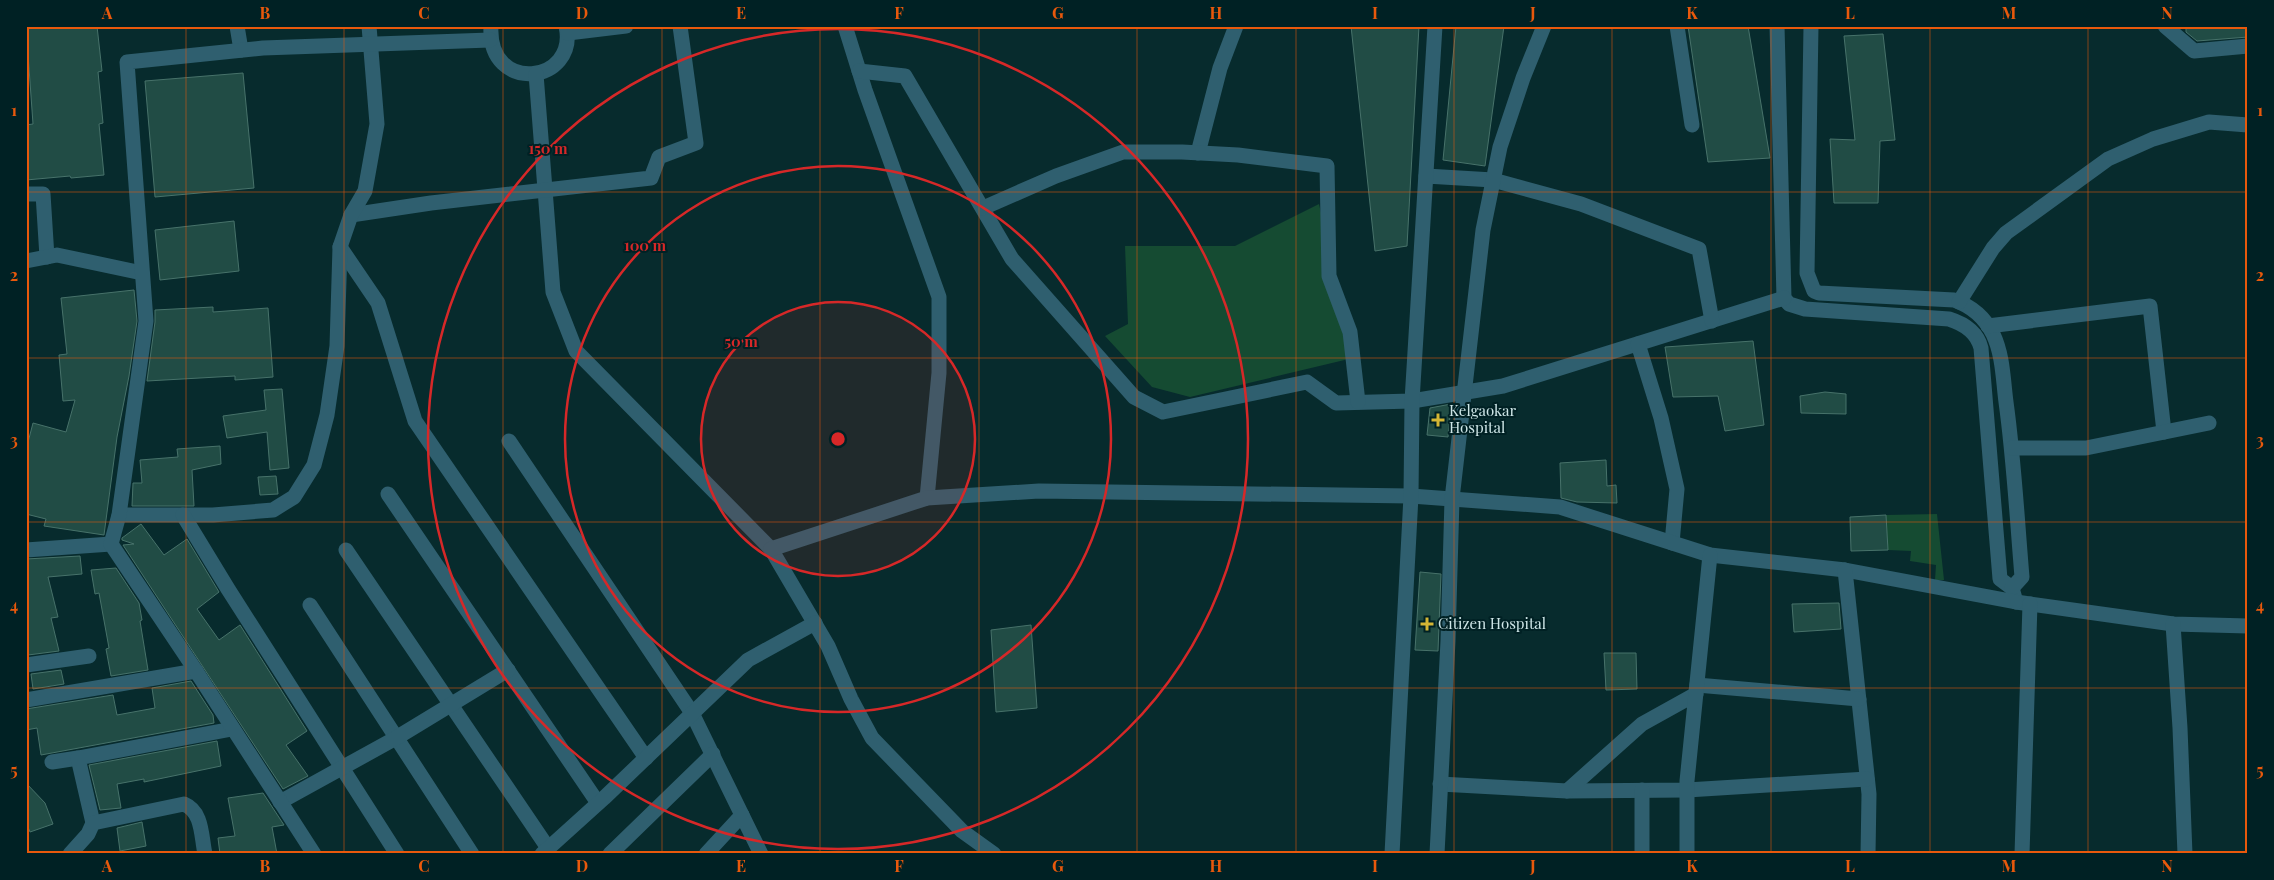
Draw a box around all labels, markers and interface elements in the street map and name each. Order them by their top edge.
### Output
text: A [101,2,113,23]
text: B [260,2,271,23]
text: C [418,2,430,23]
text: D [576,2,588,23]
text: E [736,2,746,23]
text: F [894,2,904,23]
text: G [1052,2,1064,23]
text: H [1210,2,1223,23]
text: I [1372,2,1378,23]
text: J [1529,2,1536,23]
text: K [1686,2,1698,23]
text: L [1845,2,1855,23]
text: M [2002,2,2017,23]
text: N [2161,2,2173,23]
text: 1 [11,99,17,120]
text: 1 [2257,99,2263,120]
text: 150 m [528,138,568,158]
text: 100 m [624,235,667,255]
text: 2 [10,264,18,285]
text: 2 [2256,264,2264,285]
text: 50 m [724,331,758,351]
place label: Kelgaokar Hospital [1449,400,1517,437]
marker: Kelgaokar Hospital [1431,413,1445,427]
text: 3 [10,429,18,450]
text: 3 [2256,429,2264,450]
centre of rings [829,430,847,448]
text: 4 [10,594,18,615]
text: 4 [2256,594,2264,615]
place label: Citizen Hospital [1438,613,1546,633]
marker: Citizen Hospital [1420,617,1434,631]
text: 5 [10,759,18,780]
text: 5 [2256,759,2264,780]
text: A [101,855,113,876]
text: B [260,855,271,876]
text: C [418,855,430,876]
text: D [576,855,588,876]
text: E [736,855,746,876]
text: F [894,855,904,876]
text: G [1052,855,1064,876]
text: H [1210,855,1223,876]
text: I [1372,855,1378,876]
text: J [1529,855,1536,876]
text: K [1686,855,1698,876]
text: L [1845,855,1855,876]
text: M [2002,855,2017,876]
text: N [2161,855,2173,876]

